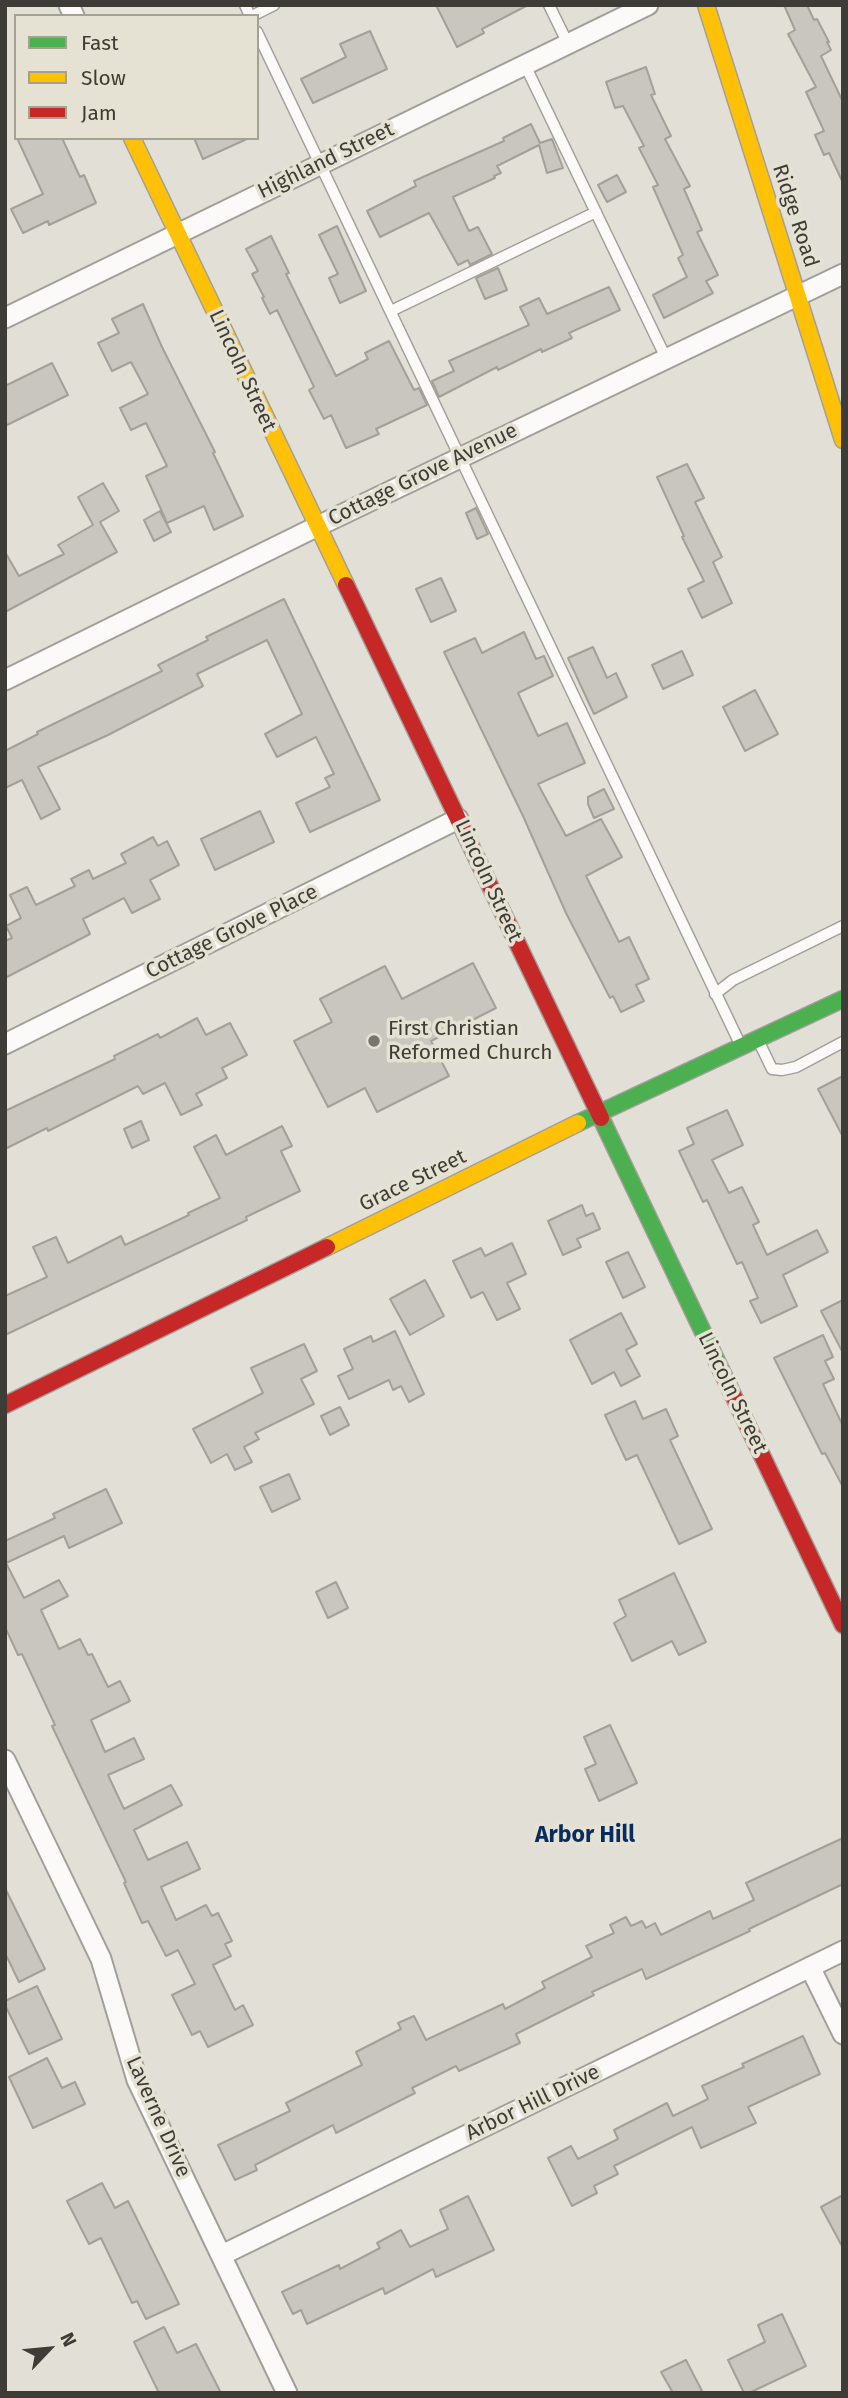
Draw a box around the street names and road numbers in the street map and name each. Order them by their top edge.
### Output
street label: Highland Street [254,117,398,205]
street label: Ridge Road [766,161,824,271]
street label: Lincoln Street [203,306,281,436]
street label: Cottage Grove Avenue [324,418,522,532]
street label: Lincoln Street [449,816,527,946]
street label: Cottage Grove Place [142,879,322,985]
street label: Grace Street [356,1144,470,1218]
street label: Lincoln Street [692,1328,772,1458]
street label: Laverne Drive [120,2053,196,2181]
street label: Arbor Hill Drive [462,2060,604,2146]

